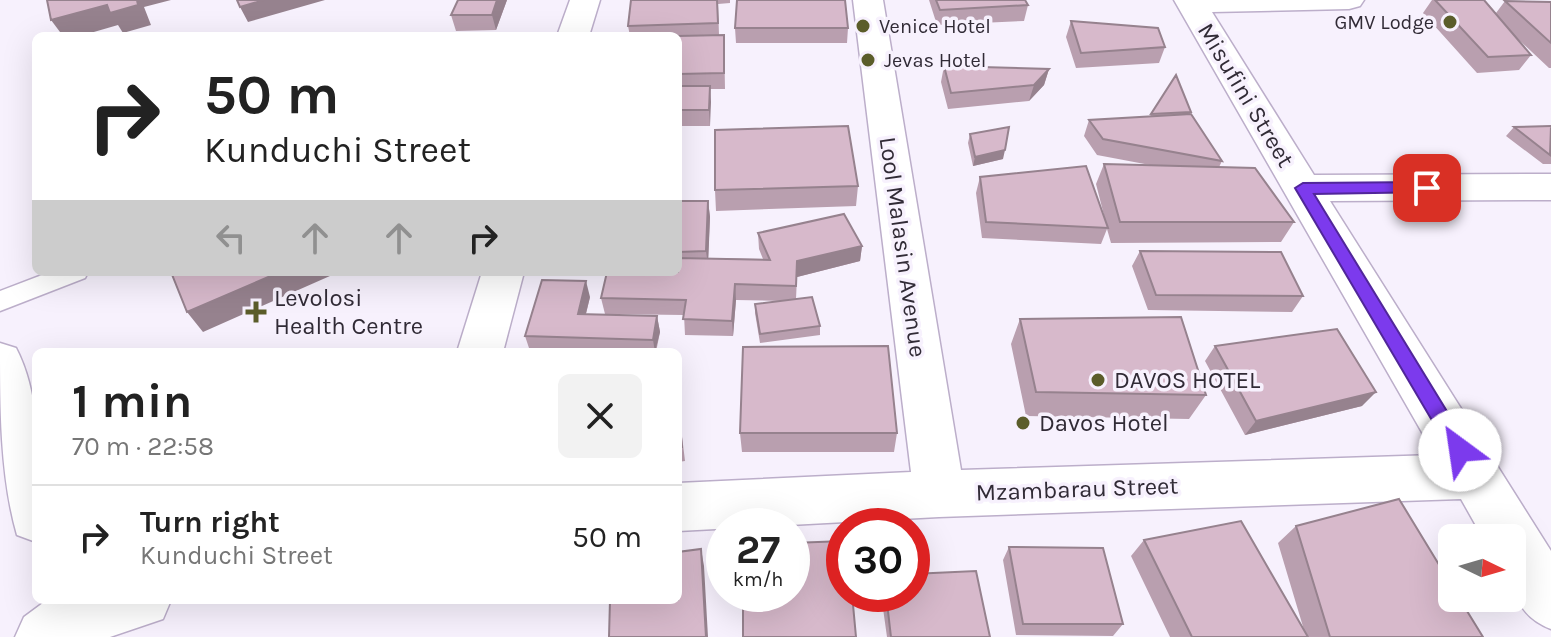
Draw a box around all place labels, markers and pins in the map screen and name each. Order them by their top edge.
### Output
place label: GMV Lodge [1334,11,1434,34]
marker: GMV Lodge [1441,13,1459,31]
place label: Venice Hotel [879,15,991,38]
marker: Venice Hotel [854,17,872,35]
place label: Jevas Hotel [884,49,986,72]
marker: Jevas Hotel [859,51,877,69]
pin [1393,154,1461,222]
place label: Levolosi Health Centre [274,284,423,340]
marker: Levolosi Health Centre [245,301,267,323]
place label: DAVOS HOTEL [1114,366,1261,394]
marker: DAVOS HOTEL [1089,371,1107,389]
place label: Davos Hotel [1039,409,1169,437]
marker: Davos Hotel [1014,414,1032,432]

